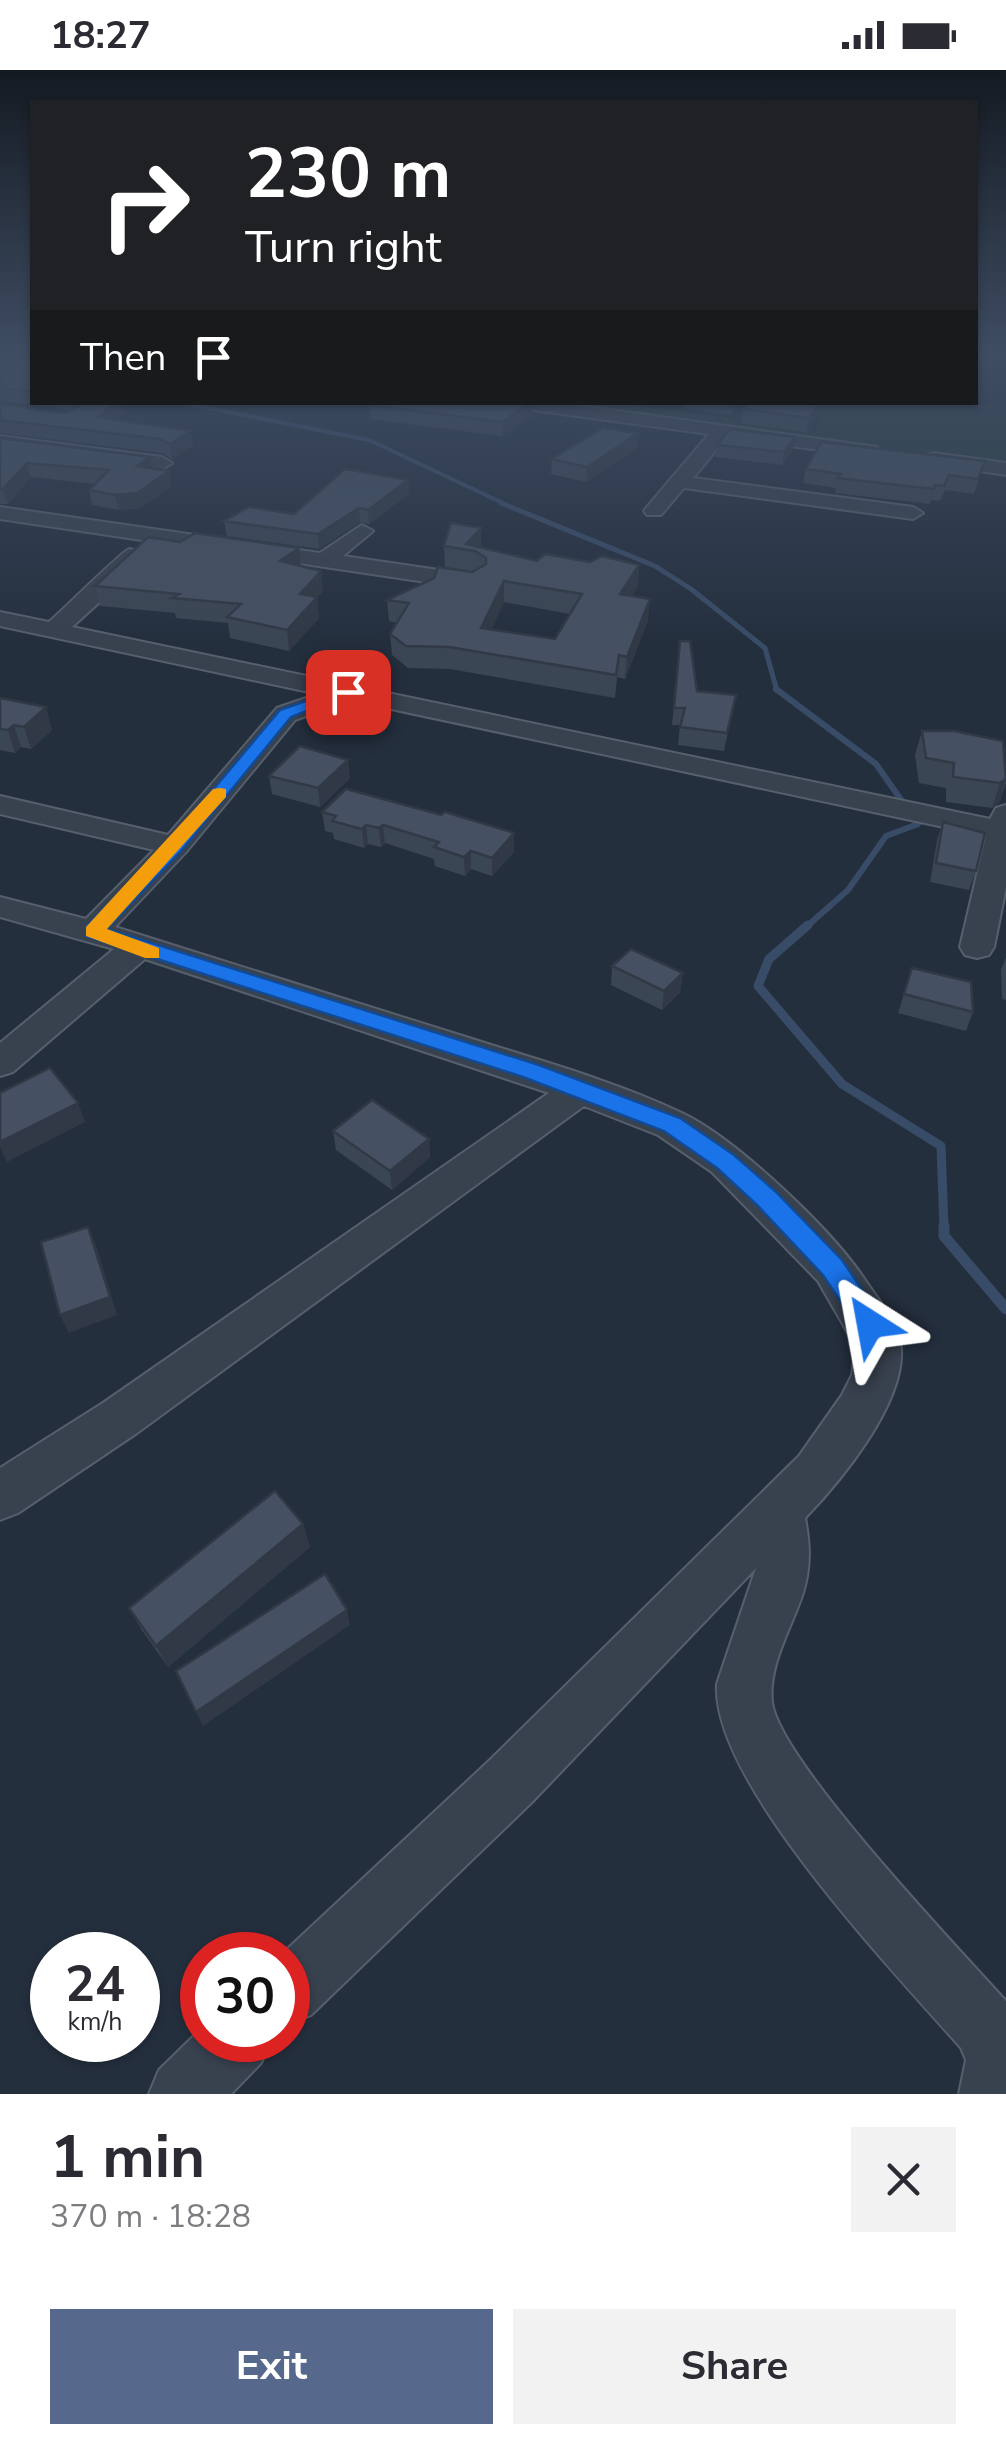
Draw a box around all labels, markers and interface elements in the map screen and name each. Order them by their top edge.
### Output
text: 18:27 [50,10,151,61]
text: 230 m [245,126,451,222]
icon: right [80,140,210,270]
text: Turn right [245,217,442,278]
icon: arrive [186,330,241,385]
text: Then [80,332,166,383]
pin [306,650,391,735]
icon: arrive [321,665,376,720]
position arrow [818,1272,922,1376]
speed limit sign: 30 [180,1932,310,2062]
text: 24 [65,1950,125,2019]
text: km/h [67,2005,123,2039]
text: 1 min [50,2116,205,2198]
button: close [851,2127,956,2232]
text: 370 m · 18:28 [50,2195,251,2238]
button: Exit [50,2309,493,2424]
button: Share [513,2309,956,2424]

